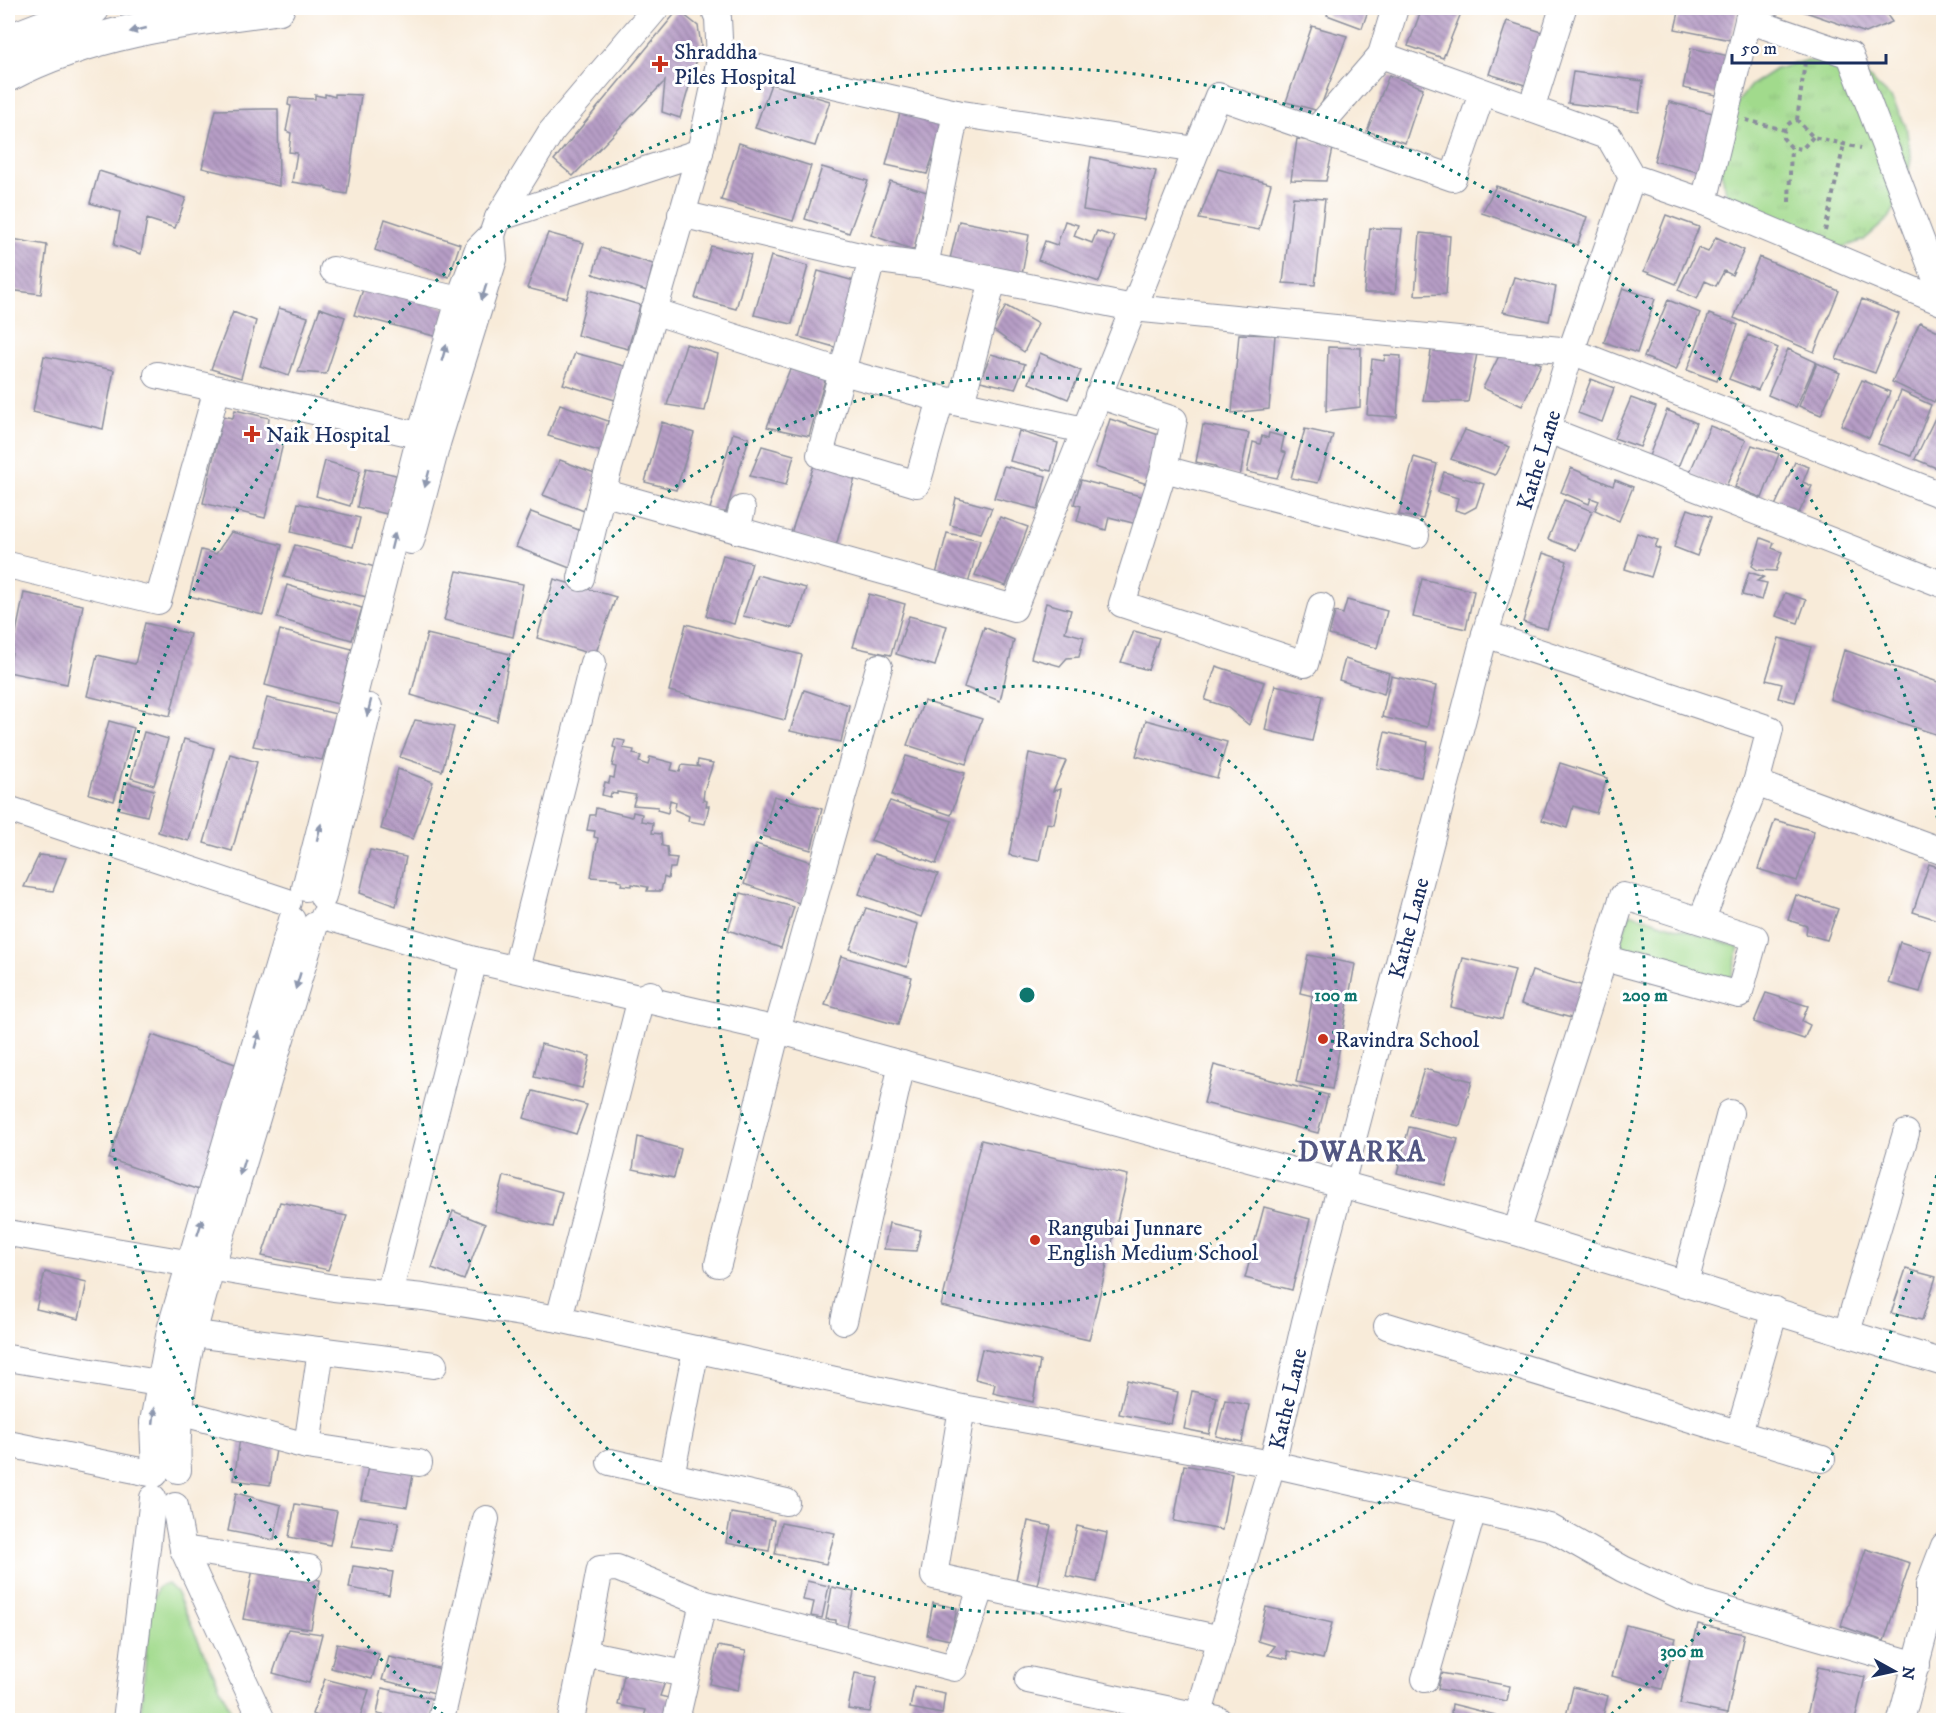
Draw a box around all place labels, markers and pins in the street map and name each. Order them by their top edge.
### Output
place label: Shraddha Piles Hospital [674,39,796,91]
marker: Shraddha Piles Hospital [651,55,669,73]
place label: Naik Hospital [266,422,390,449]
marker: Naik Hospital [243,425,261,443]
centre of rings [1017,985,1037,1005]
place label: Ravindra School [1335,1027,1480,1054]
marker: Ravindra School [1316,1032,1330,1046]
place label: Rangubai Junnare English Medium School [1047,1215,1259,1267]
marker: Rangubai Junnare English Medium School [1028,1233,1042,1247]

